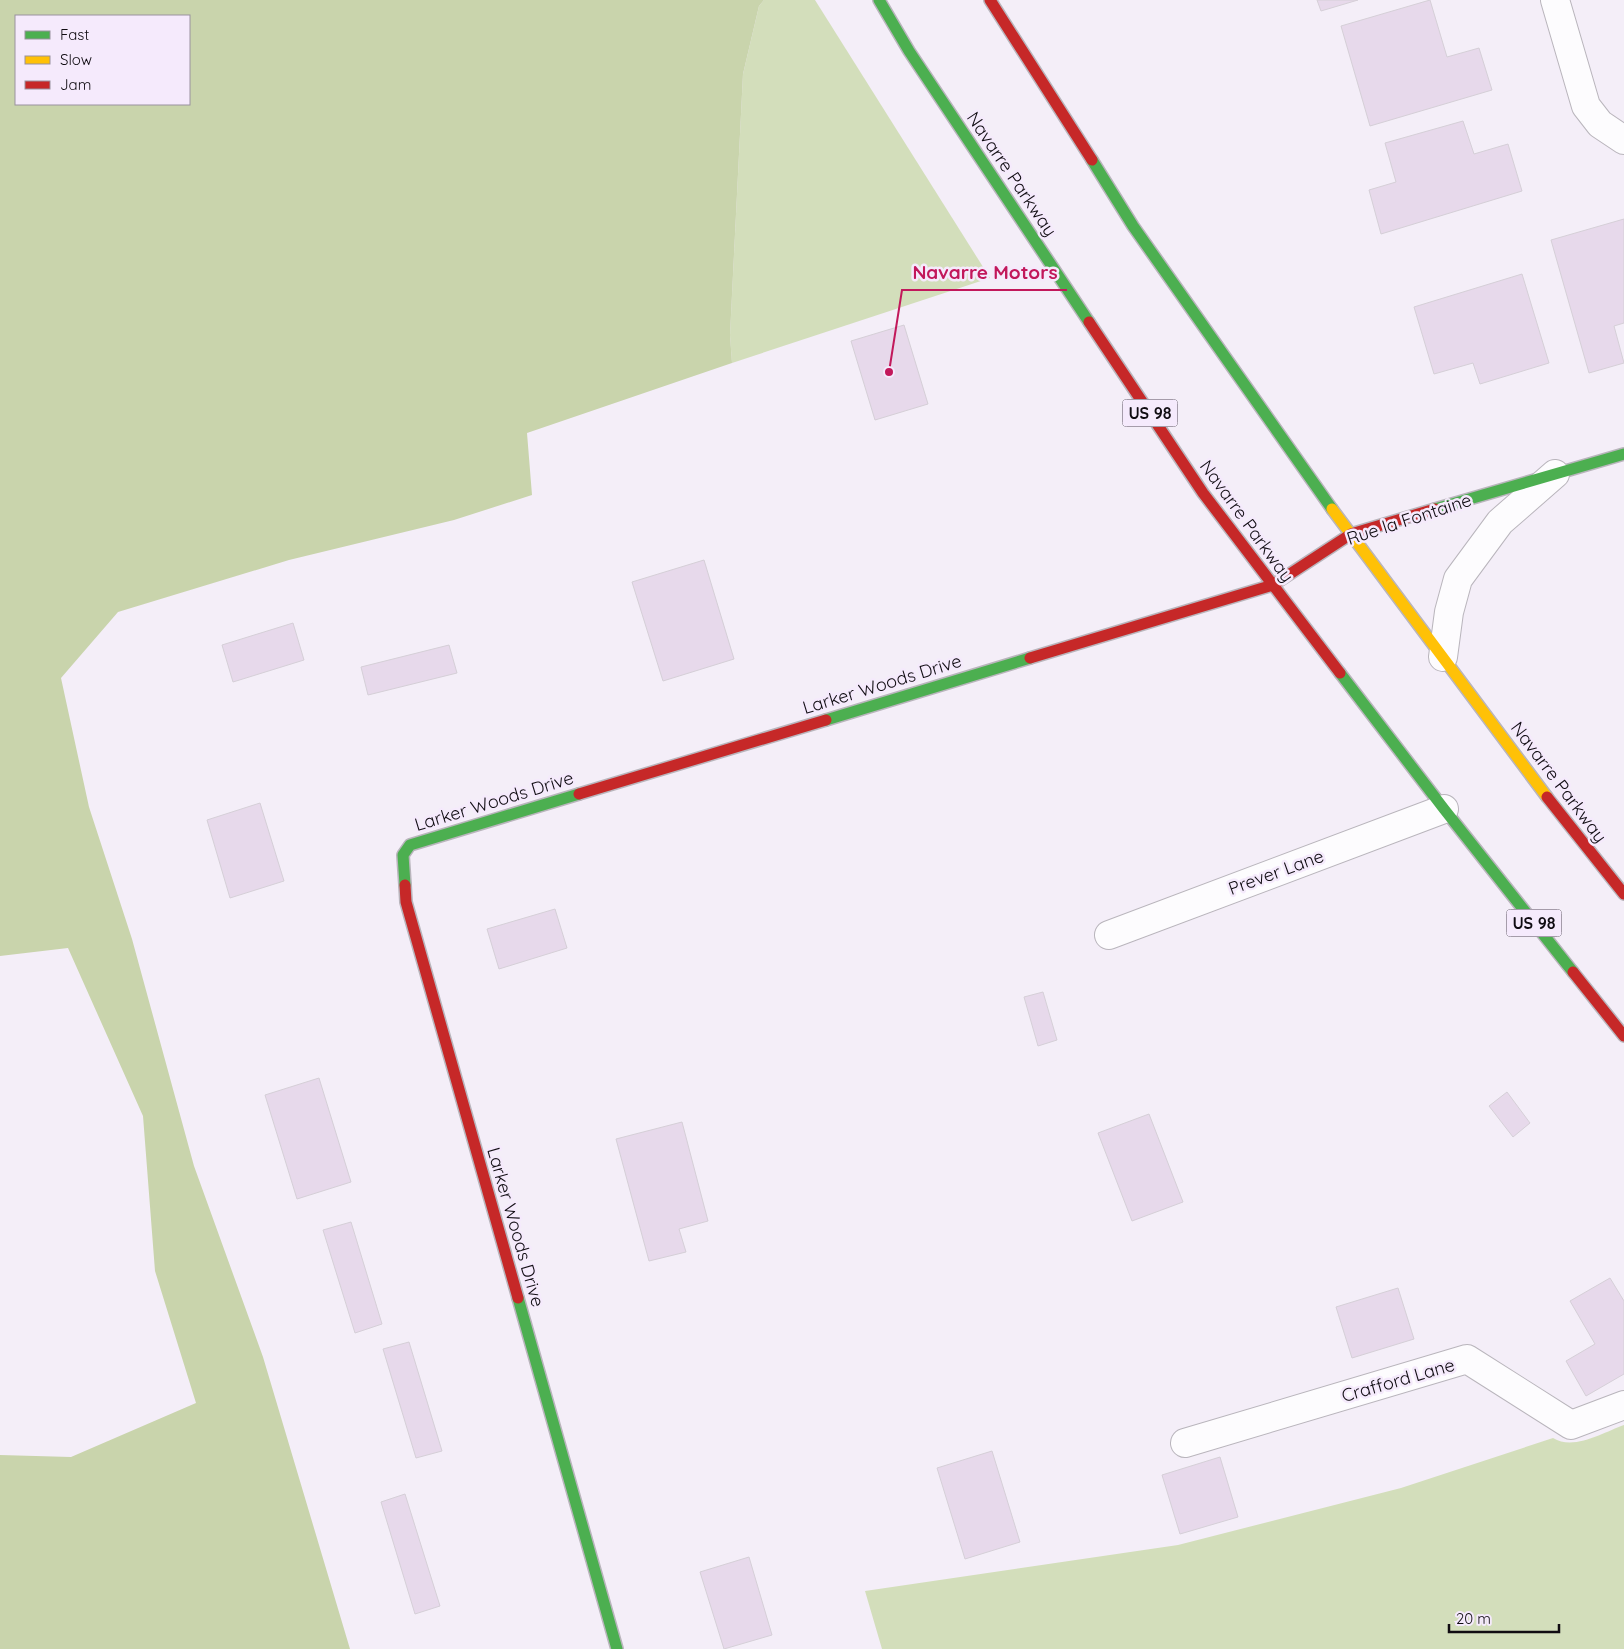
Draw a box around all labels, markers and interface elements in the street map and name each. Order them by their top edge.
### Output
legend [15,15,190,105]
text: Fast [60,25,89,44]
text: Slow [60,50,92,69]
text: Jam [60,75,91,94]
street label: Navarre Parkway [962,107,1062,241]
callout: Navarre Motors [902,256,1067,290]
text: Navarre Motors [912,260,1058,284]
road number: US 98 [1122,399,1178,426]
street label: Navarre Parkway [1195,455,1299,587]
street label: Rue la Fontaine [1344,488,1474,550]
street label: Larker Woods Drive [800,649,964,719]
street label: Navarre Parkway [1506,717,1612,847]
street label: Larker Woods Drive [412,766,576,836]
street label: Prever Lane [1225,844,1327,900]
road number: US 98 [1506,910,1562,936]
street label: Larker Woods Drive [482,1144,550,1310]
street label: Crafford Lane [1339,1353,1457,1407]
scale bar [1449,1602,1559,1634]
text: 20 m [1456,1609,1491,1628]

